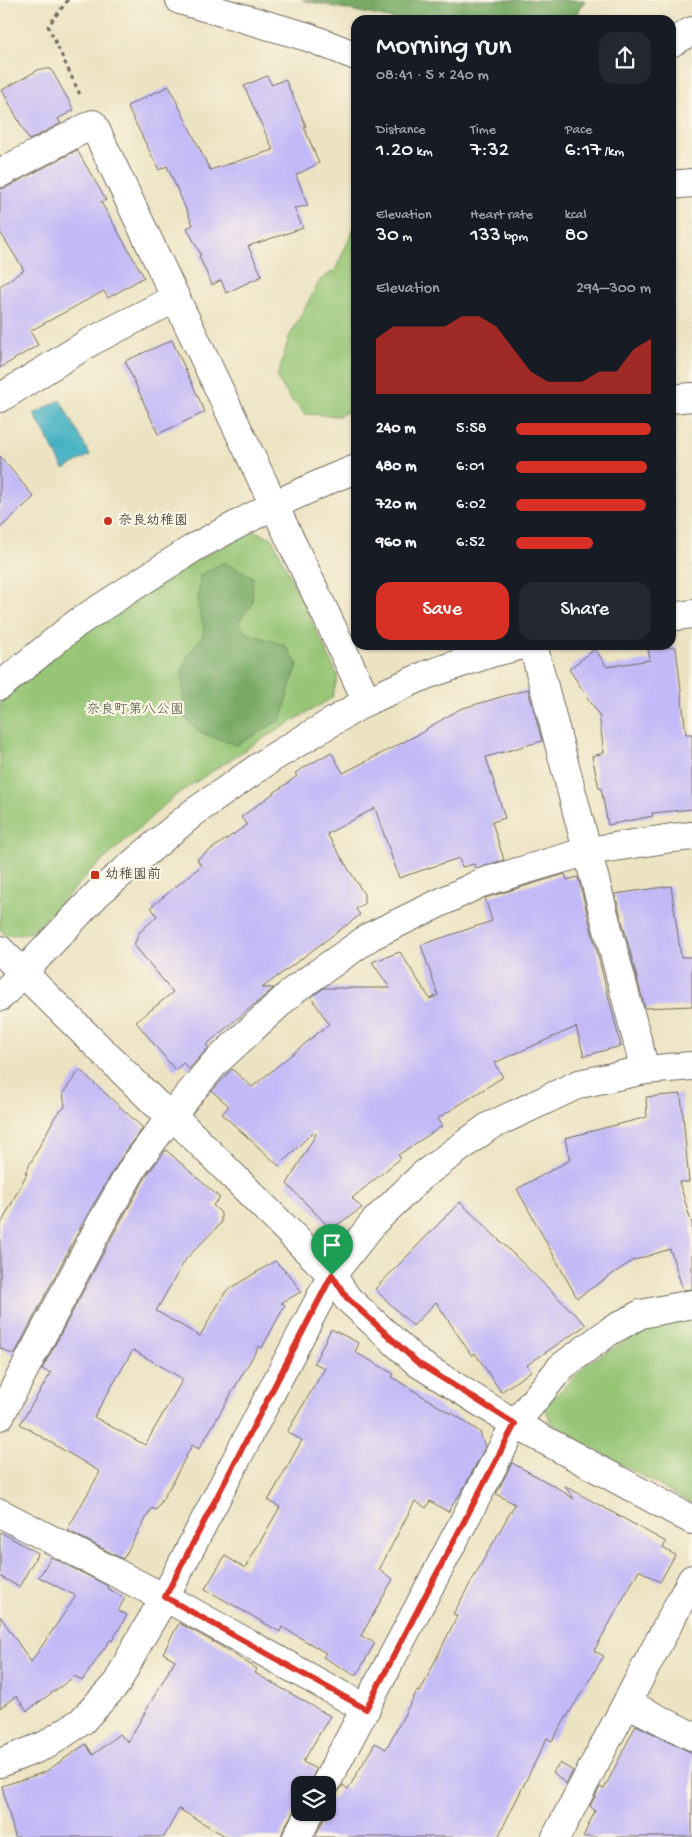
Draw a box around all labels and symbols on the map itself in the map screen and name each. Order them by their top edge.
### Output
place label: 奈良幼稚園 [118,513,188,530]
marker: 奈良幼稚園 [102,515,114,527]
park label: 奈良町第八公園 [86,702,184,719]
place label: 幼稚園前 [105,867,161,884]
marker: 幼稚園前 [89,869,101,881]
pin [311,1224,353,1275]

